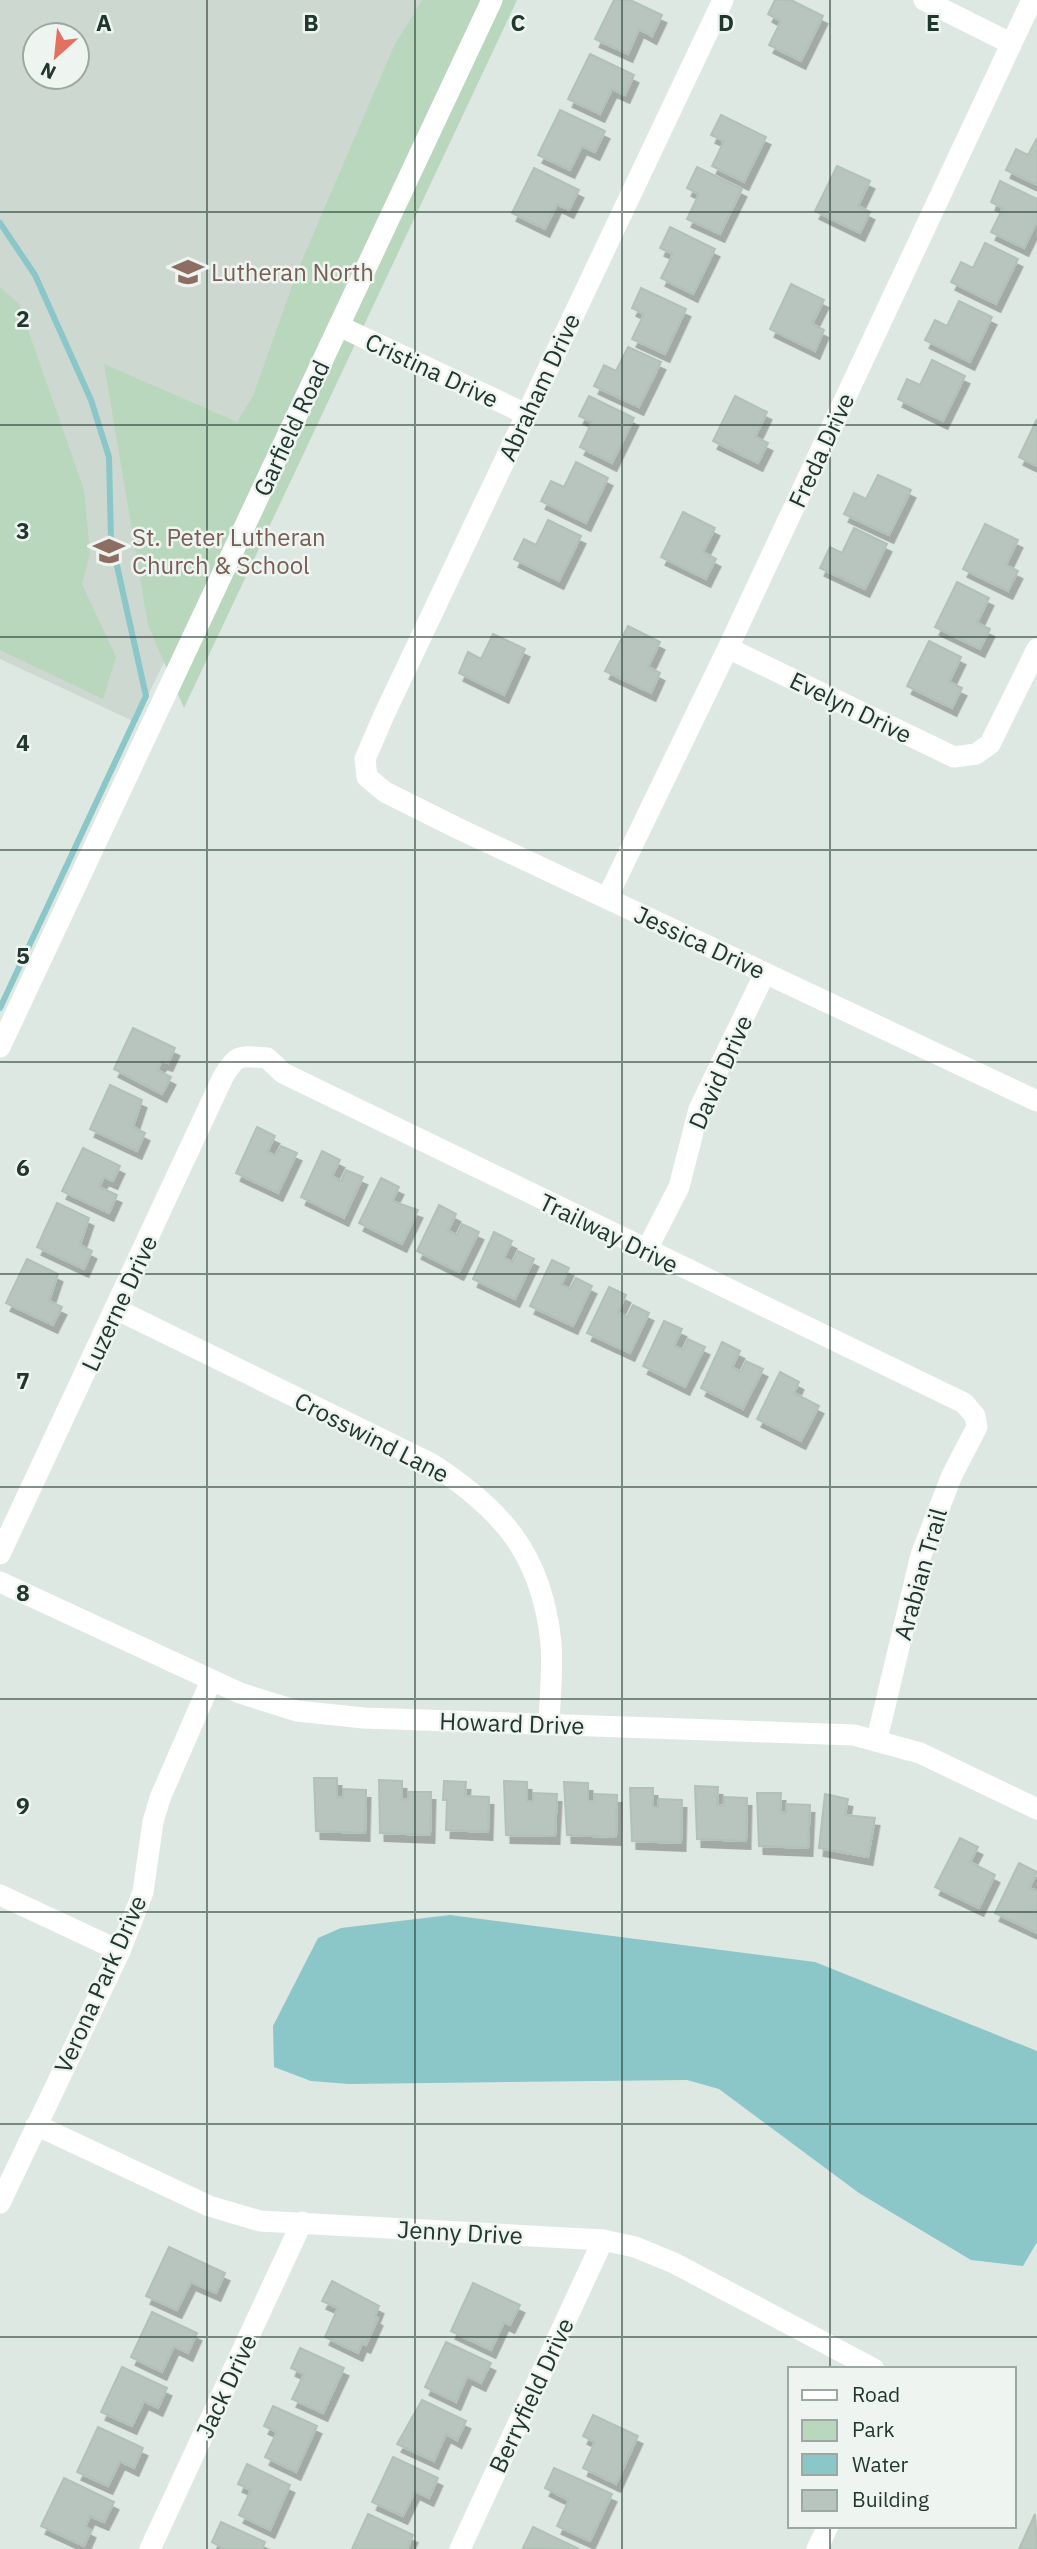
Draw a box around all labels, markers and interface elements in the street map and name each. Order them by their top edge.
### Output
text: A [96,7,112,37]
text: B [303,7,319,37]
text: C [511,7,526,37]
text: D [718,7,734,37]
text: E [926,7,940,37]
north arrow [21,21,91,91]
text: N [37,57,60,85]
school or university icon: Lutheran North [171,255,205,289]
place label: Lutheran North [211,256,374,288]
text: 2 [16,303,30,333]
street label: Abraham Drive [491,308,587,466]
street label: Cristina Drive [360,325,504,415]
street label: Garfield Road [246,355,336,501]
street label: Freda Drive [781,388,861,512]
text: 3 [16,515,30,545]
place label: St. Peter Lutheran Church & School [132,521,326,581]
school or university icon: St. Peter Lutheran Church & School [92,534,126,568]
street label: Evelyn Drive [785,664,917,750]
text: 4 [16,727,30,757]
street label: Jessica Drive [629,898,771,986]
text: 5 [16,940,30,970]
street label: David Drive [681,1010,759,1134]
text: 6 [16,1152,30,1182]
street label: Trailway Drive [534,1186,684,1280]
street label: Luzerne Drive [74,1230,164,1376]
text: 7 [16,1365,30,1395]
street label: Crosswind Lane [289,1384,455,1490]
street label: Arabian Trail [886,1504,954,1644]
text: 8 [16,1577,30,1607]
street label: Howard Drive [439,1704,585,1742]
text: 9 [16,1790,30,1820]
street label: Verona Park Drive [46,1890,154,2078]
street label: Jenny Drive [396,2213,524,2251]
street label: Berryfield Drive [481,2312,581,2478]
street label: Jack Drive [188,2329,264,2443]
legend [788,2367,1016,2528]
text: Road [852,2380,900,2408]
text: Park [852,2415,895,2443]
text: Water [852,2450,909,2478]
text: Building [852,2485,929,2513]

